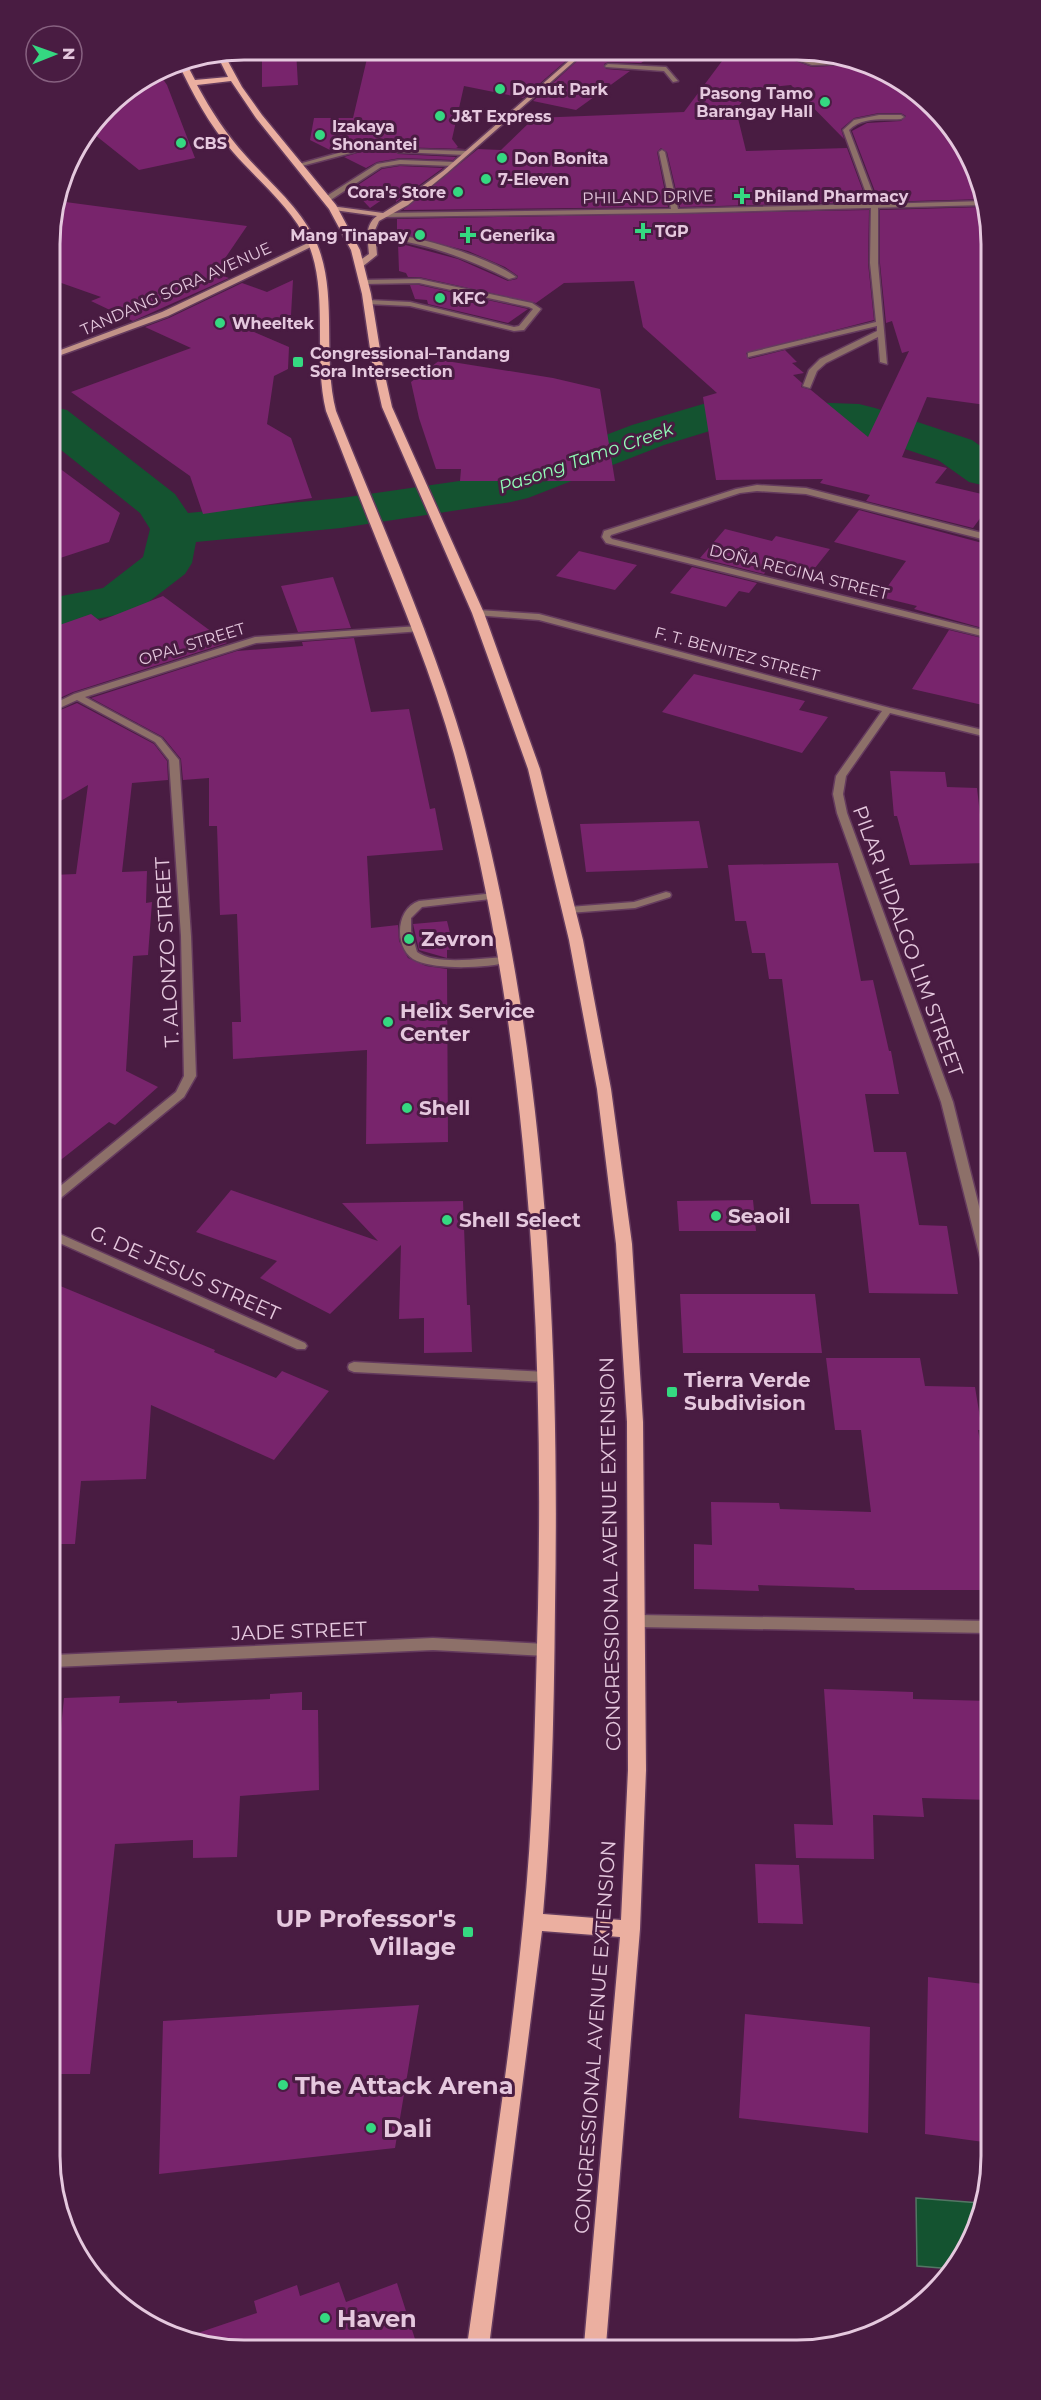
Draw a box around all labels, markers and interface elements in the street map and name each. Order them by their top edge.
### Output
north arrow [24,24,84,84]
text: N [59,47,78,60]
place label: Donut Park [512,80,608,99]
marker: Donut Park [493,82,507,96]
place label: Pasong Tamo Barangay Hall [696,84,813,121]
marker: Pasong Tamo Barangay Hall [818,95,832,109]
place label: J&T Express [451,107,552,126]
marker: J&T Express [433,109,447,123]
place label: Izakaya Shonantei [332,117,417,154]
marker: Izakaya Shonantei [313,128,327,142]
place label: CBS [193,134,227,153]
marker: CBS [174,136,188,150]
place label: Don Bonita [514,149,608,168]
marker: Don Bonita [495,151,509,165]
place label: 7-Eleven [498,170,569,189]
marker: 7-Eleven [479,172,493,186]
place label: Cora's Store [347,183,446,202]
marker: Cora's Store [451,185,465,199]
street label: PHILAND DRIVE [582,186,714,208]
place label: Philand Pharmacy [754,187,909,206]
marker: Philand Pharmacy [735,189,749,203]
place label: TGP [655,222,689,241]
marker: TGP [636,224,650,238]
place label: Mang Tinapay [290,226,408,245]
place label: Generika [480,226,556,245]
marker: Mang Tinapay [413,228,427,242]
marker: Generika [461,228,475,242]
street label: TANDANG SORA AVENUE [78,238,274,340]
place label: KFC [452,289,486,308]
marker: KFC [433,291,447,305]
place label: Wheeltek [232,314,314,333]
marker: Wheeltek [213,316,227,330]
place label: Congressional–Tandang Sora Intersection [310,344,510,381]
marker: Congressional–Tandang Sora Intersection [291,355,305,369]
water label: Pasong Tamo Creek [496,417,677,498]
street label: DOÑA REGINA STREET [707,540,892,604]
street label: OPAL STREET [136,619,248,669]
street label: F. T. BENITEZ STREET [652,623,822,685]
street label: PILAR HIDALGO LIM STREET [848,802,968,1080]
street label: T. ALONZO STREET [150,856,184,1048]
place label: Zevron [421,927,494,951]
marker: Zevron [402,932,416,946]
place label: Helix Service Center [400,999,535,1046]
marker: Helix Service Center [381,1015,395,1029]
place label: Shell [419,1096,470,1120]
marker: Shell [400,1101,414,1115]
place label: Seaoil [728,1204,791,1228]
place label: Shell Select [459,1208,581,1232]
marker: Seaoil [709,1209,723,1223]
marker: Shell Select [440,1213,454,1227]
street label: G. DE JESUS STREET [86,1220,284,1326]
street label: CONGRESSIONAL AVENUE EXTENSION [595,1357,625,1751]
place label: Tierra Verde Subdivision [684,1368,811,1415]
marker: Tierra Verde Subdivision [665,1385,679,1399]
street label: JADE STREET [230,1617,368,1645]
street label: CONGRESSIONAL AVENUE EXTENSION [569,1839,621,2235]
place label: UP Professor's Village [275,1904,456,1961]
marker: UP Professor's Village [461,1925,475,1939]
place label: The Attack Arena [295,2071,513,2100]
marker: The Attack Arena [276,2078,290,2092]
place label: Dali [383,2114,432,2143]
marker: Dali [364,2121,378,2135]
place label: Haven [337,2304,417,2333]
marker: Haven [318,2311,332,2325]

